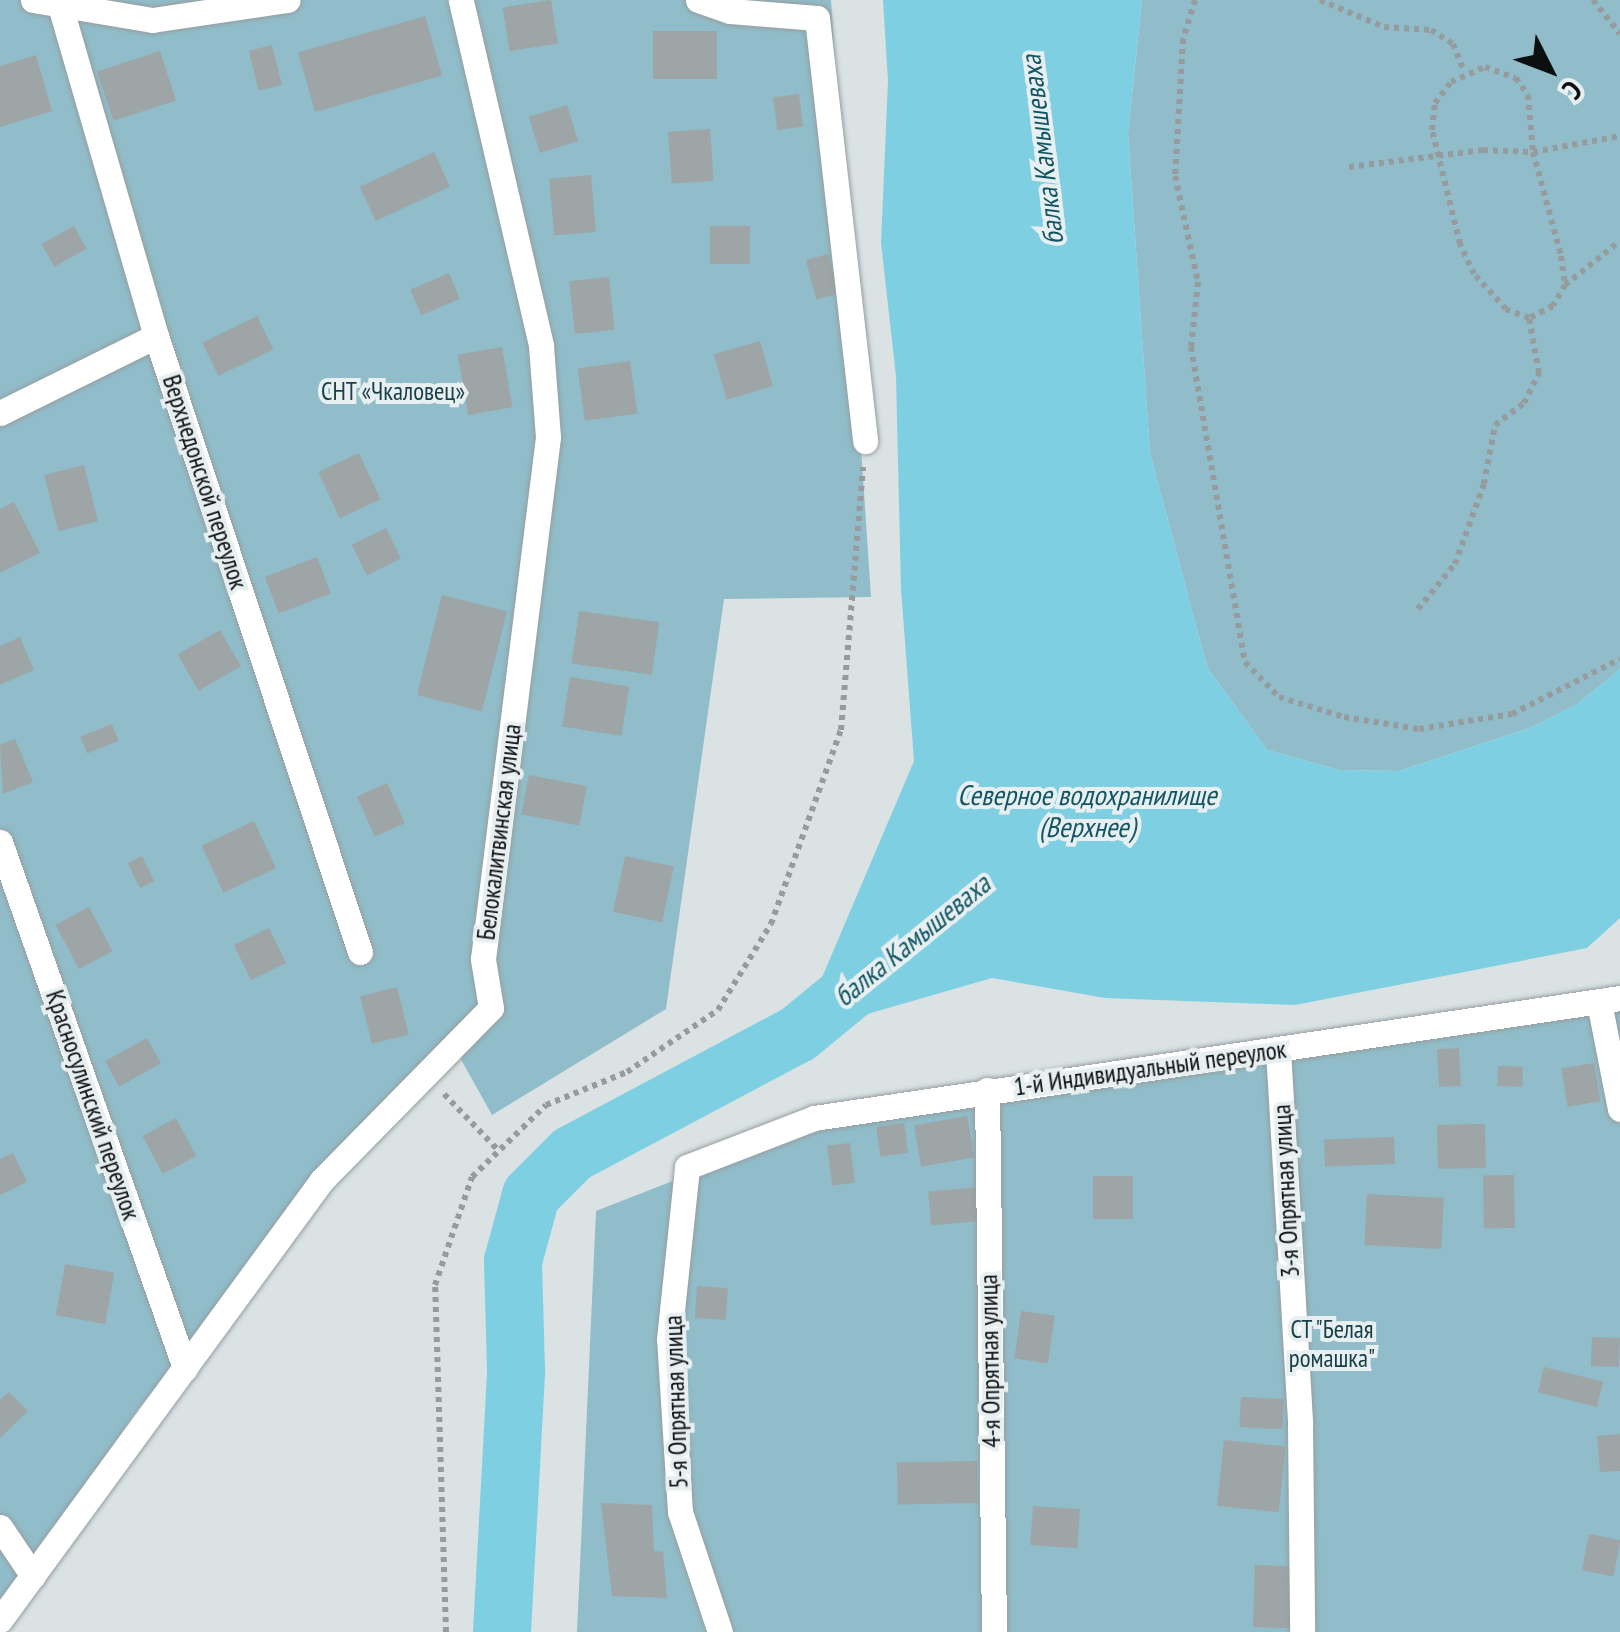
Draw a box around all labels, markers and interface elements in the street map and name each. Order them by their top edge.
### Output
north arrow [1500,20,1600,120]
water label: балка Камышеваха [1014,53,1070,247]
text: С [1555,73,1591,108]
street label: Верхнедонской переулок [156,371,254,593]
park label: СНТ «Чкаловец» [321,376,465,406]
street label: Белокалитвинская улица [471,722,527,942]
water label: Северное водохранилище (Верхнее) [957,778,1217,844]
water label: балка Камышеваха [827,867,997,1013]
street label: Красносулинский переулок [40,986,146,1224]
street label: 1-й Индивидуальный переулок [1012,1034,1288,1102]
street label: 3-я Опрятная улица [1266,1104,1306,1278]
street label: 4-я Опрятная улица [973,1274,1007,1448]
street label: 5-я Опрятная улица [658,1315,694,1489]
park label: СТ "Белая ромашка" [1289,1315,1375,1374]

